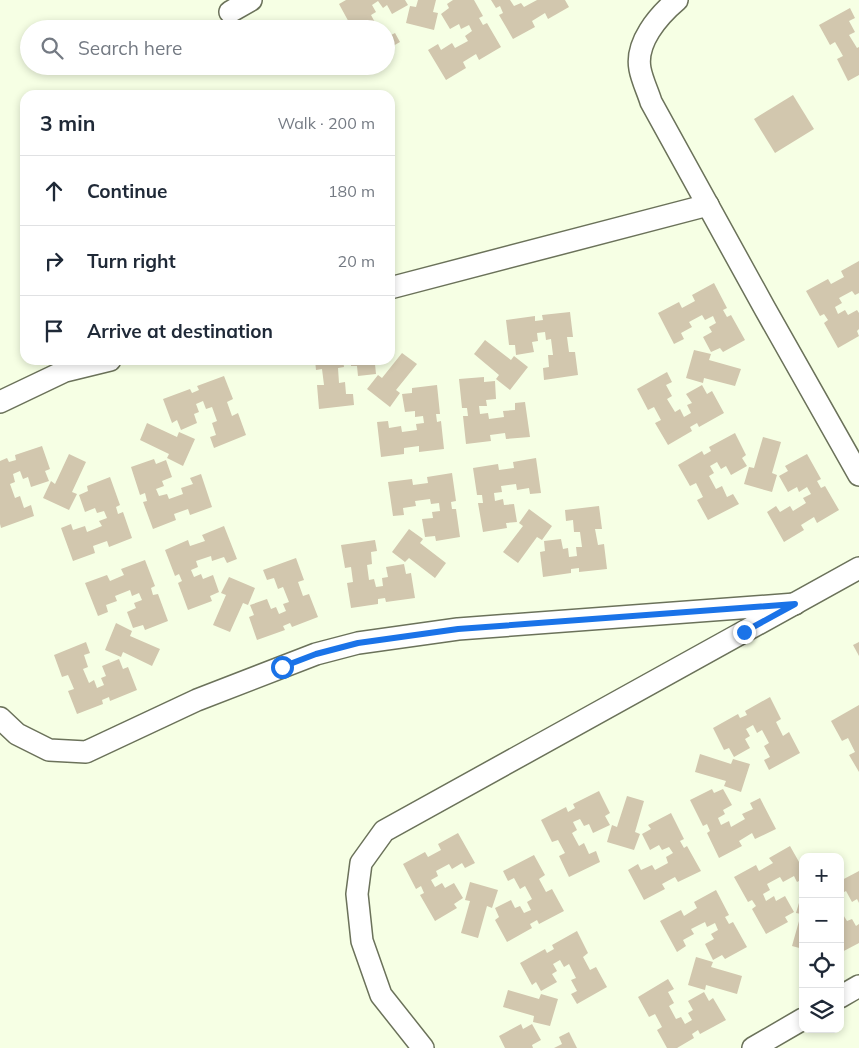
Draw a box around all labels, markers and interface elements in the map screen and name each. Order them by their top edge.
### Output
search box [20,20,395,75]
icon: search [38,34,66,62]
text: Search here [78,36,182,60]
text: 3 min [40,110,95,136]
text: Walk · 200 m [277,113,375,133]
icon: ahead [40,177,68,205]
text: Continue [87,179,167,203]
text: 180 m [328,181,375,201]
icon: right [40,247,68,275]
text: Turn right [87,249,176,273]
text: 20 m [338,251,375,271]
icon: arrive [40,317,68,345]
text: Arrive at destination [87,319,273,343]
route end [733,621,756,644]
route start [271,656,294,679]
map controls [799,853,844,1033]
button: + [799,853,844,898]
button: − [799,898,844,943]
button: locate [799,943,844,988]
button: layers [799,988,844,1033]

